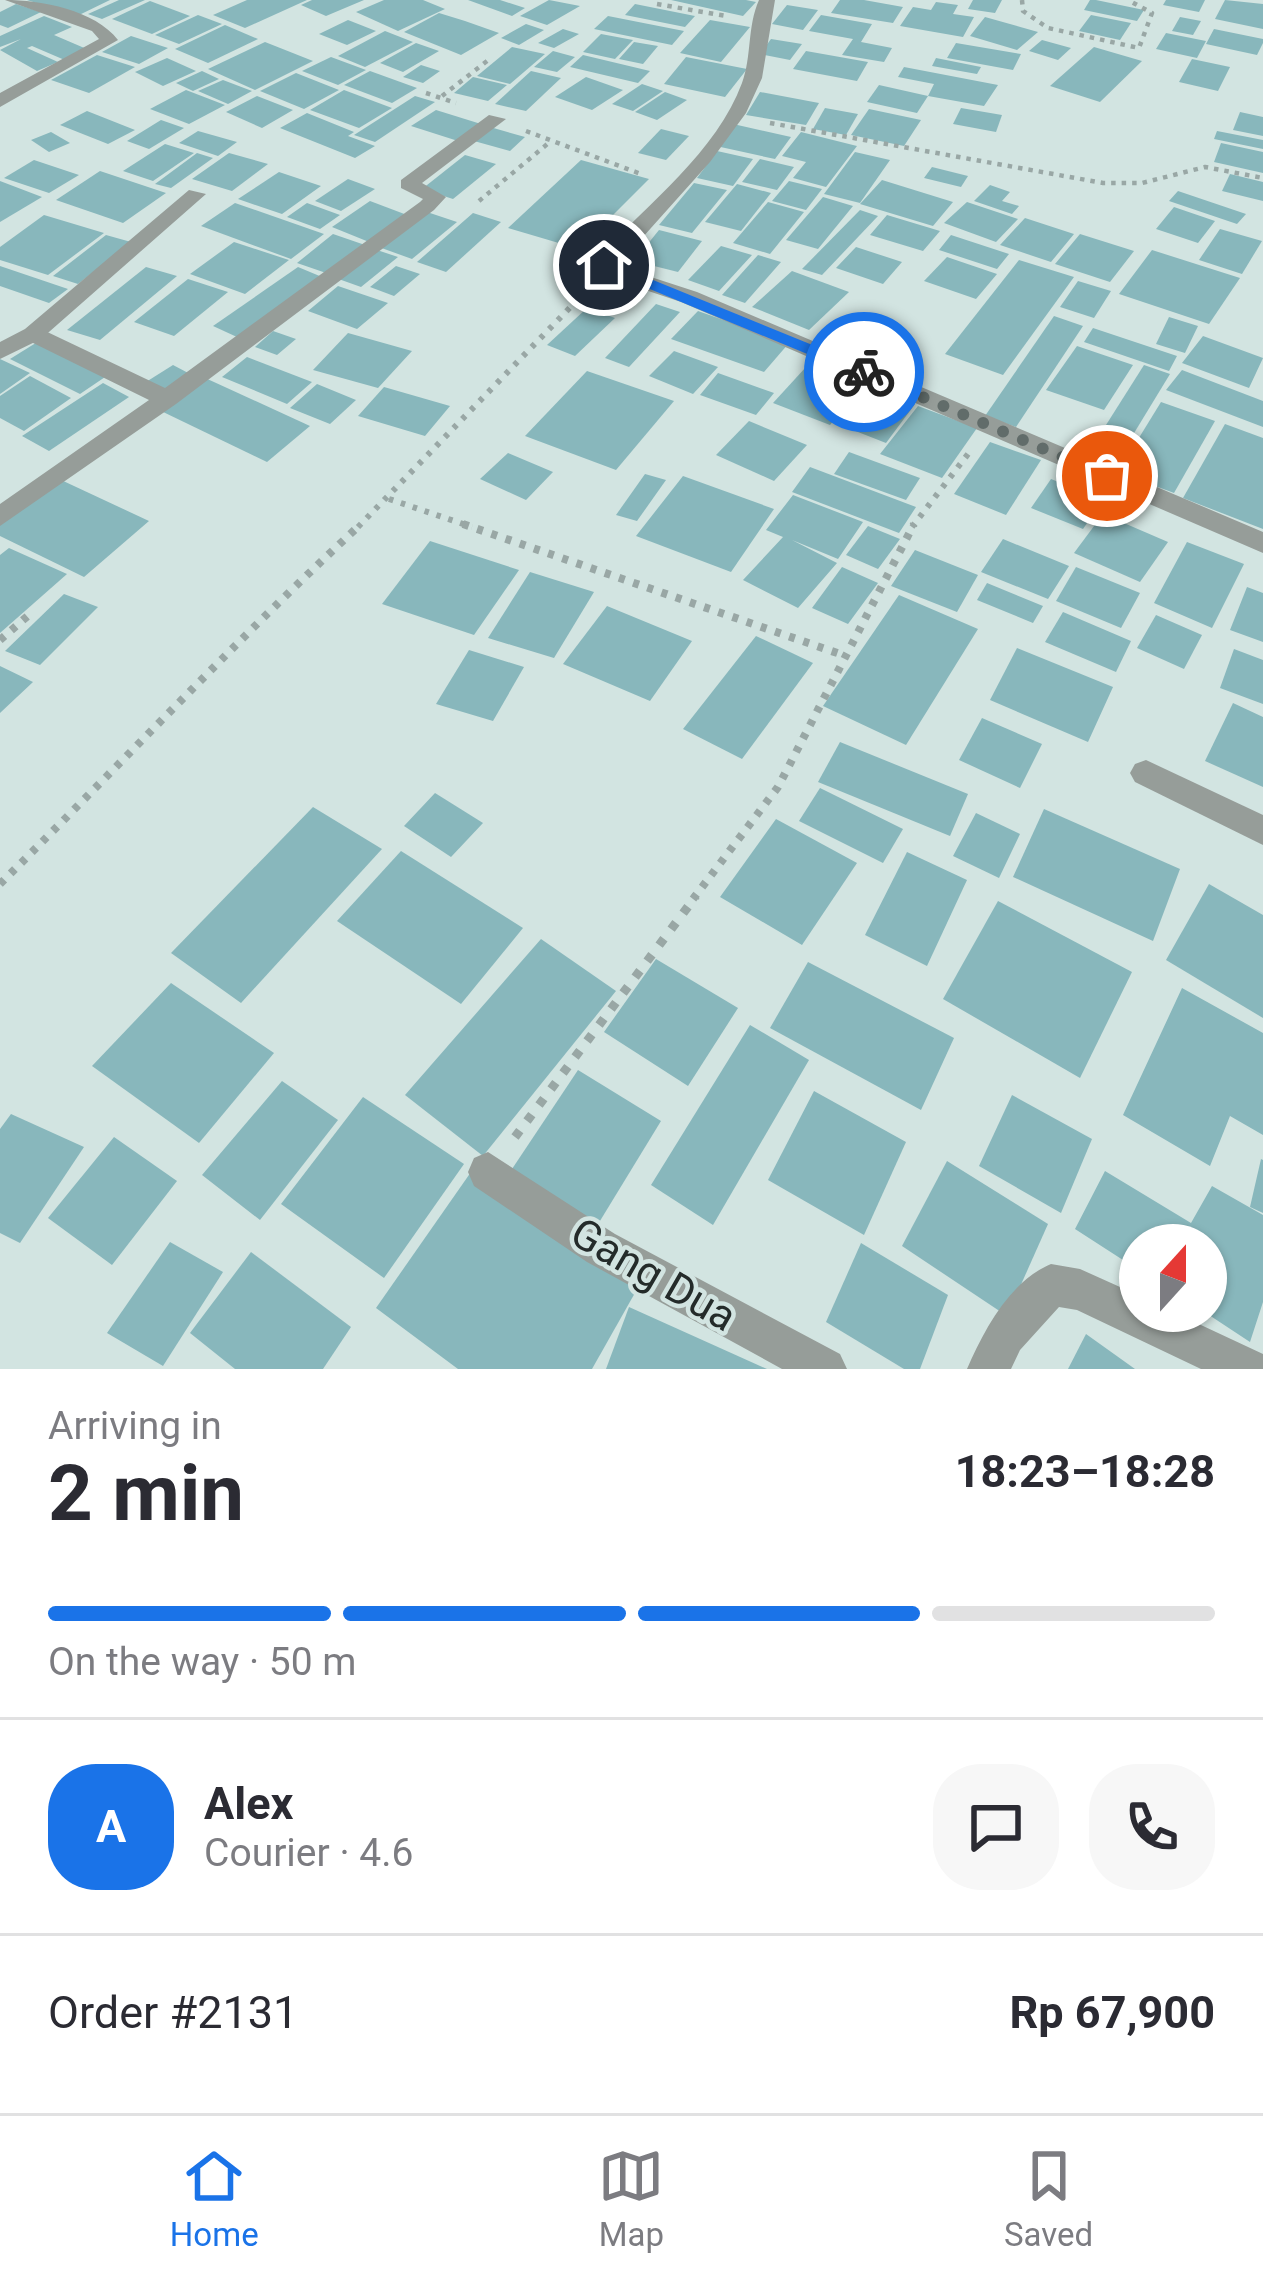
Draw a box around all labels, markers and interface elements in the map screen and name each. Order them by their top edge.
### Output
pin [553,214,655,316]
icon: home [571,232,637,298]
courier [804,312,924,432]
icon: bike [831,339,897,405]
pin [1056,425,1158,527]
icon: bag [1074,443,1140,509]
street label: Gang Dua [563,1208,745,1341]
north arrow [1119,1224,1227,1332]
map controls [1119,1224,1227,1332]
text: Arriving in [48,1403,222,1449]
text: 18:23–18:28 [955,1445,1215,1498]
text: 2 min [48,1448,244,1539]
text: On the way · 50 m [48,1639,357,1685]
button: chat [933,1764,1059,1890]
button: phone [1089,1764,1215,1890]
text: Alex [204,1777,293,1830]
text: A [96,1800,126,1853]
text: Courier · 4.6 [204,1830,413,1876]
text: Order #2131 [48,1986,298,2039]
text: Rp 67,900 [1010,1986,1215,2039]
tab: Home [170,2143,259,2254]
tab: Map [598,2143,664,2254]
tab: Saved [1004,2143,1093,2254]

